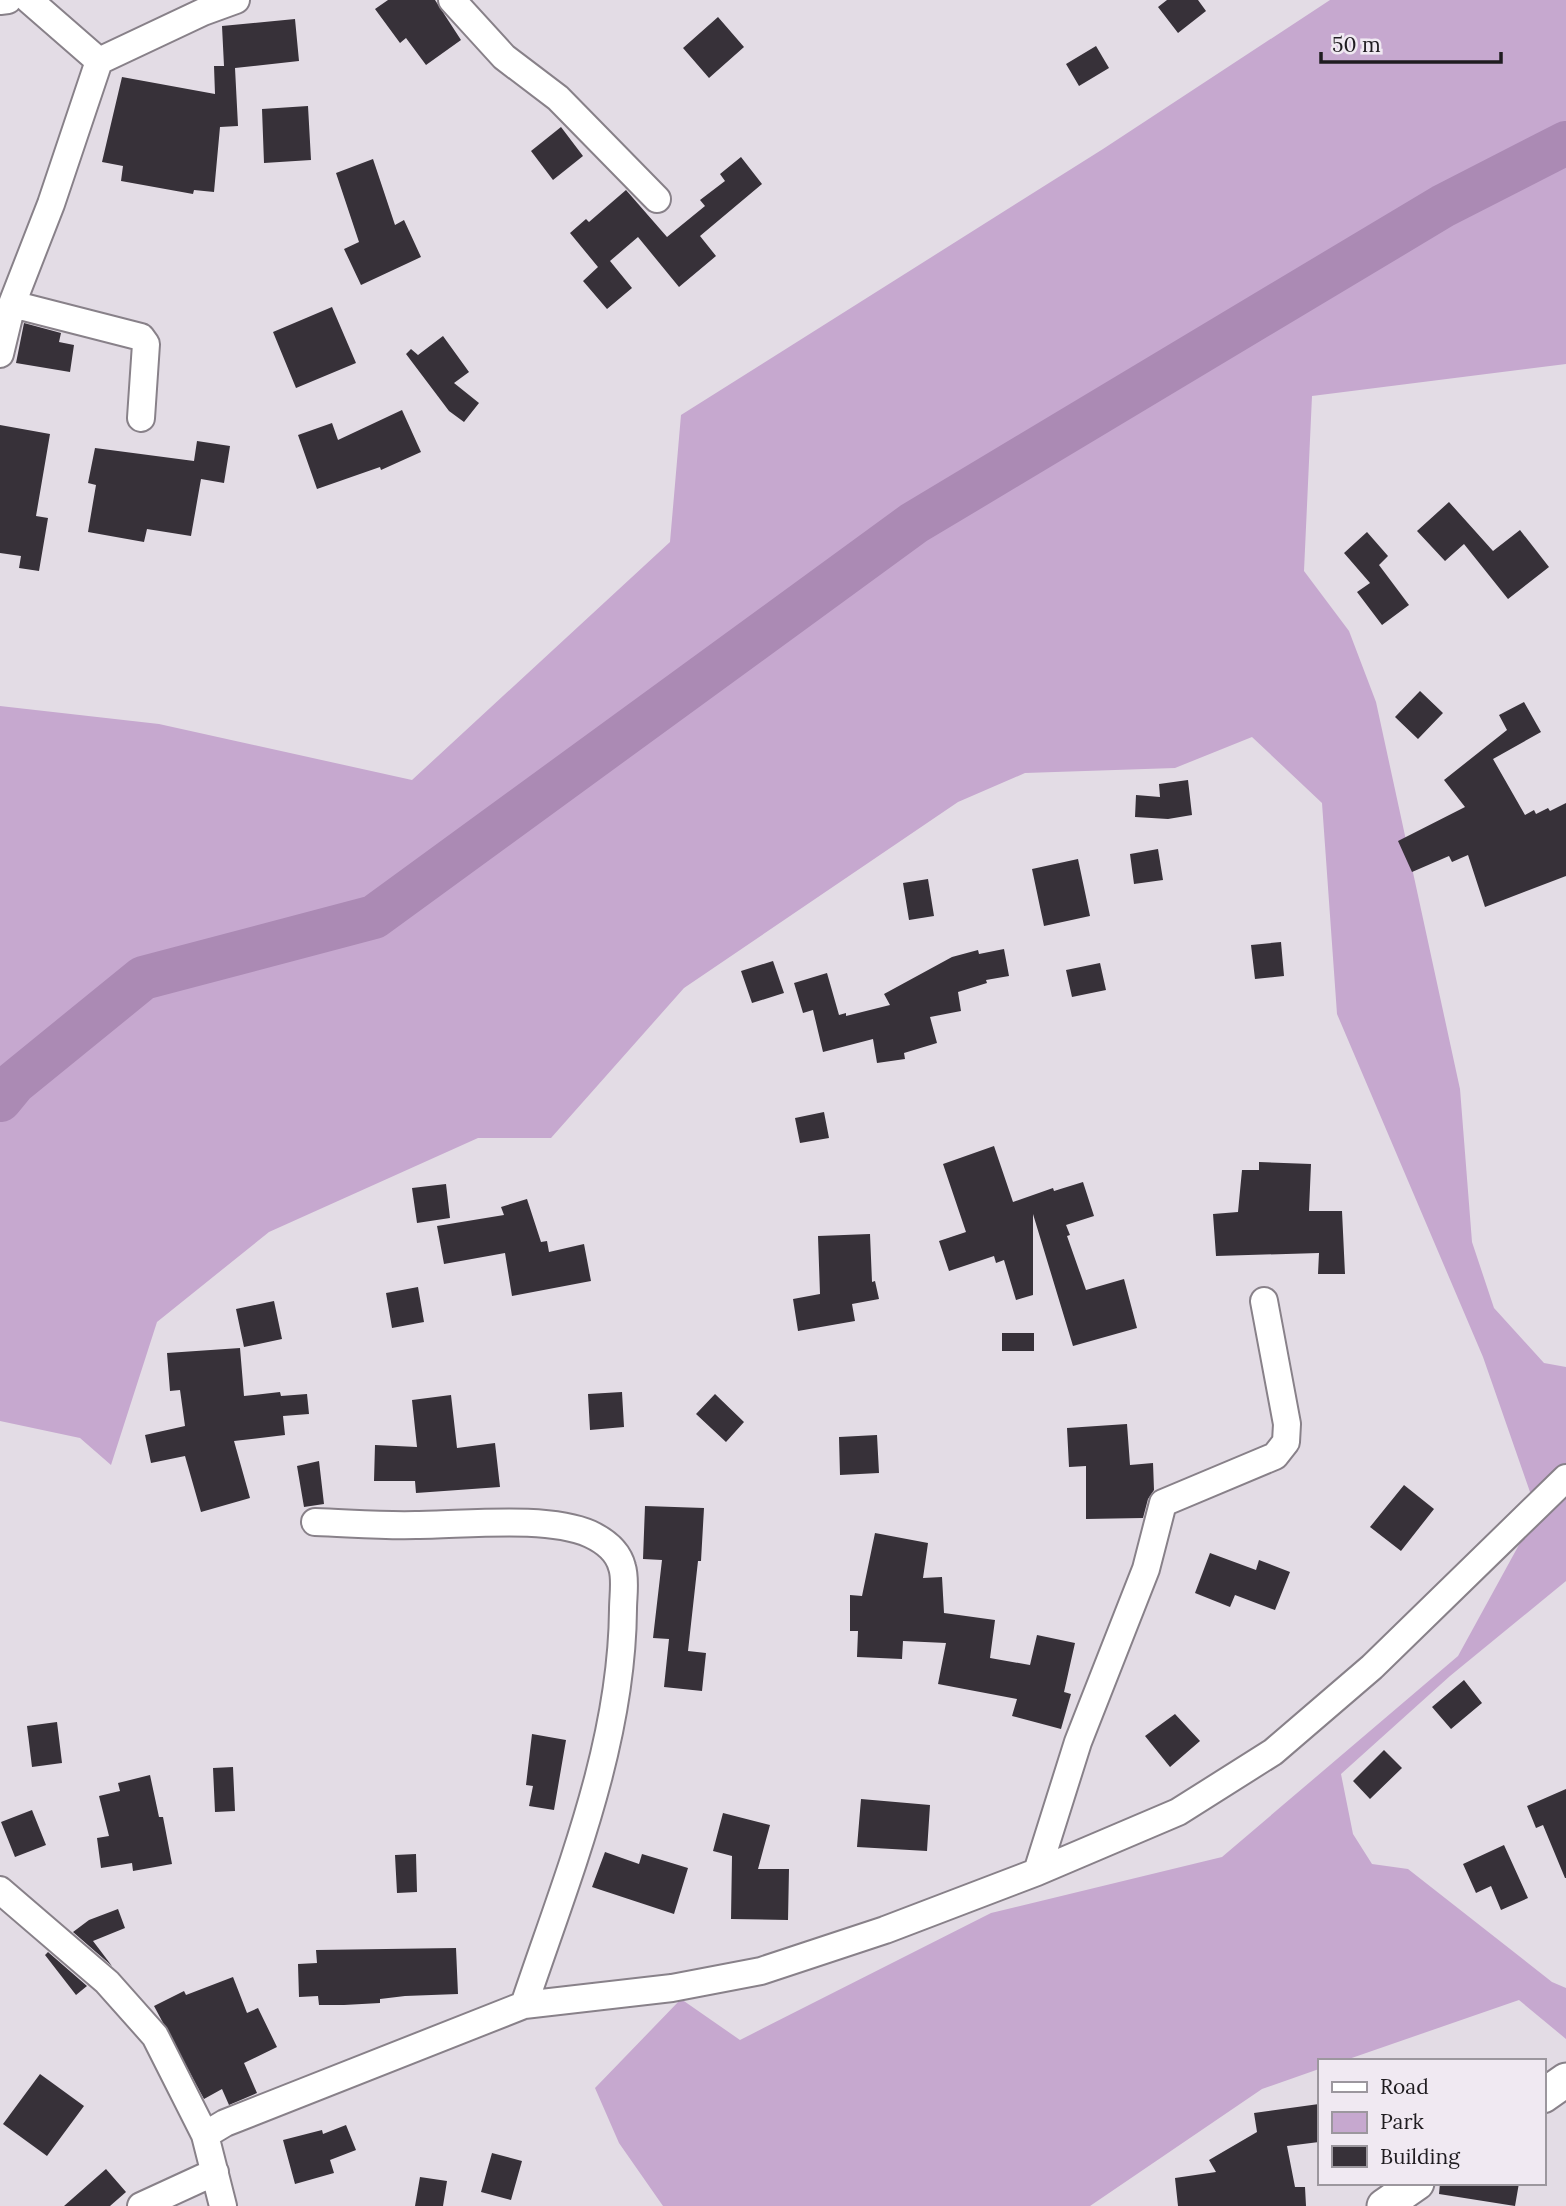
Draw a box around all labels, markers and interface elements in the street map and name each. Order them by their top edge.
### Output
scale bar [1321,21,1501,65]
text: 50 m [1332,31,1381,58]
legend [1318,2059,1545,2185]
text: Road [1380,2073,1429,2100]
text: Park [1380,2108,1424,2135]
text: Building [1380,2143,1460,2170]

